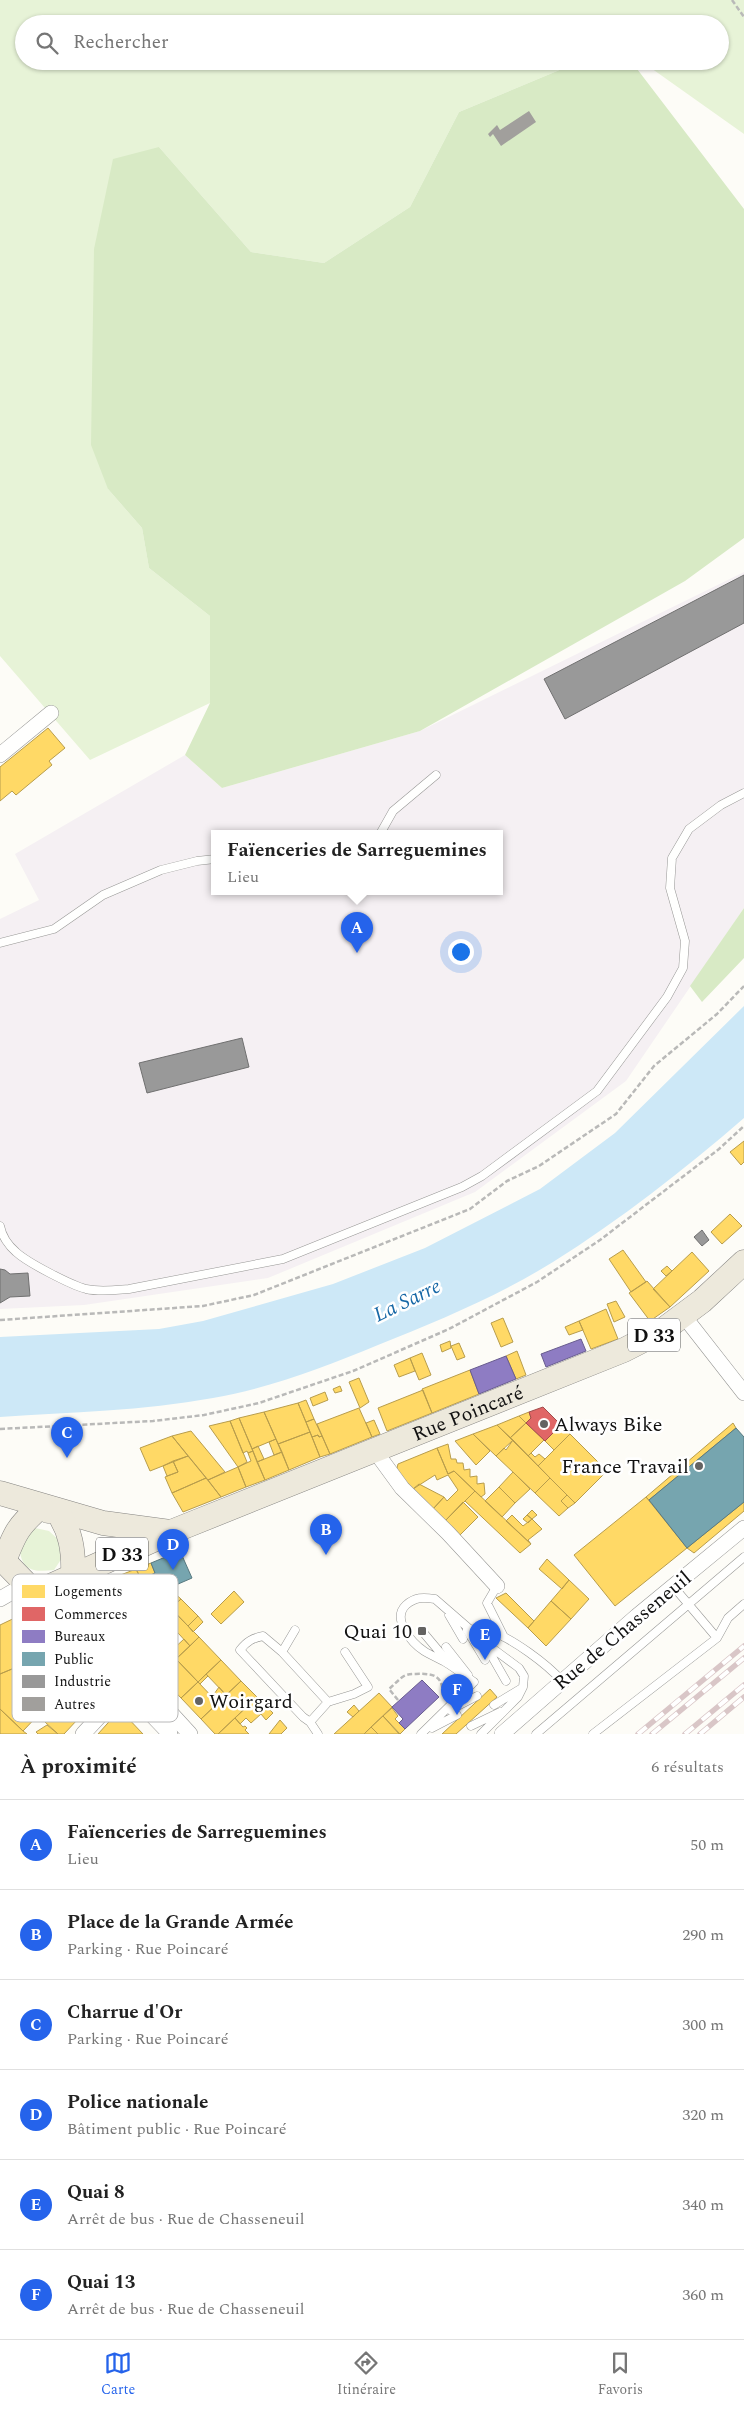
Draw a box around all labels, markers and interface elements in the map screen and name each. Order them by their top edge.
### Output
search box [15,15,729,70]
text: Rechercher [73,28,169,57]
icon: search [33,29,61,57]
popup [211,830,503,895]
text: Faïenceries de Sarreguemines [227,836,487,865]
text: Lieu [227,865,259,889]
pin: A [341,912,373,953]
your location [448,939,474,965]
water label: La Sarre [368,1271,447,1331]
road number: D 33 [628,1318,680,1352]
street label: Rue Poincaré [408,1378,528,1450]
place label: Always Bike [554,1410,663,1440]
pin: C [51,1417,83,1458]
marker: Always Bike [538,1418,550,1430]
place label: France Travail [561,1452,689,1482]
marker: France Travail [693,1460,705,1472]
pin: B [310,1514,342,1555]
pin: D [157,1529,189,1570]
road number: D 33 [96,1538,148,1570]
street label: Rue de Chasseneuil [547,1564,698,1698]
legend [12,1574,178,1722]
text: Logements [54,1581,123,1602]
text: Commerces [54,1604,128,1625]
place label: Quai 10 [344,1617,412,1647]
pin: E [469,1619,501,1660]
marker: Quai 10 [416,1625,428,1637]
text: Bureaux [54,1626,105,1647]
text: Public [54,1649,94,1670]
text: Industrie [54,1671,111,1692]
pin: F [441,1674,473,1715]
place label: Woirgard [209,1687,293,1717]
text: Autres [54,1694,96,1715]
marker: Woirgard [193,1695,205,1707]
text: À proximité [20,1751,137,1783]
text: 6 résultats [651,1755,724,1779]
text: Faïenceries de Sarreguemines [67,1818,327,1847]
text: A [30,1833,42,1857]
text: 50 m [690,1833,724,1857]
text: Lieu [67,1847,99,1871]
text: Place de la Grande Armée [67,1908,293,1937]
text: B [30,1923,42,1947]
text: 290 m [682,1923,724,1947]
text: Parking · Rue Poincaré [67,1937,228,1961]
text: Charrue d'Or [67,1998,182,2027]
text: C [30,2013,42,2037]
text: 300 m [682,2013,724,2037]
text: Parking · Rue Poincaré [67,2027,228,2051]
text: Police nationale [67,2088,209,2117]
text: D [30,2103,42,2127]
text: 320 m [682,2103,724,2127]
text: Bâtiment public · Rue Poincaré [67,2117,287,2141]
text: Quai 8 [67,2178,125,2207]
text: E [31,2193,41,2217]
text: 340 m [682,2193,724,2217]
text: Arrêt de bus · Rue de Chasseneuil [67,2207,304,2231]
text: Quai 13 [67,2268,135,2297]
text: F [31,2283,41,2307]
text: 360 m [682,2283,724,2307]
text: Arrêt de bus · Rue de Chasseneuil [67,2297,304,2321]
tab: Carte [101,2349,135,2400]
tab: Itinéraire [337,2349,396,2400]
tab: Favoris [598,2349,643,2400]

